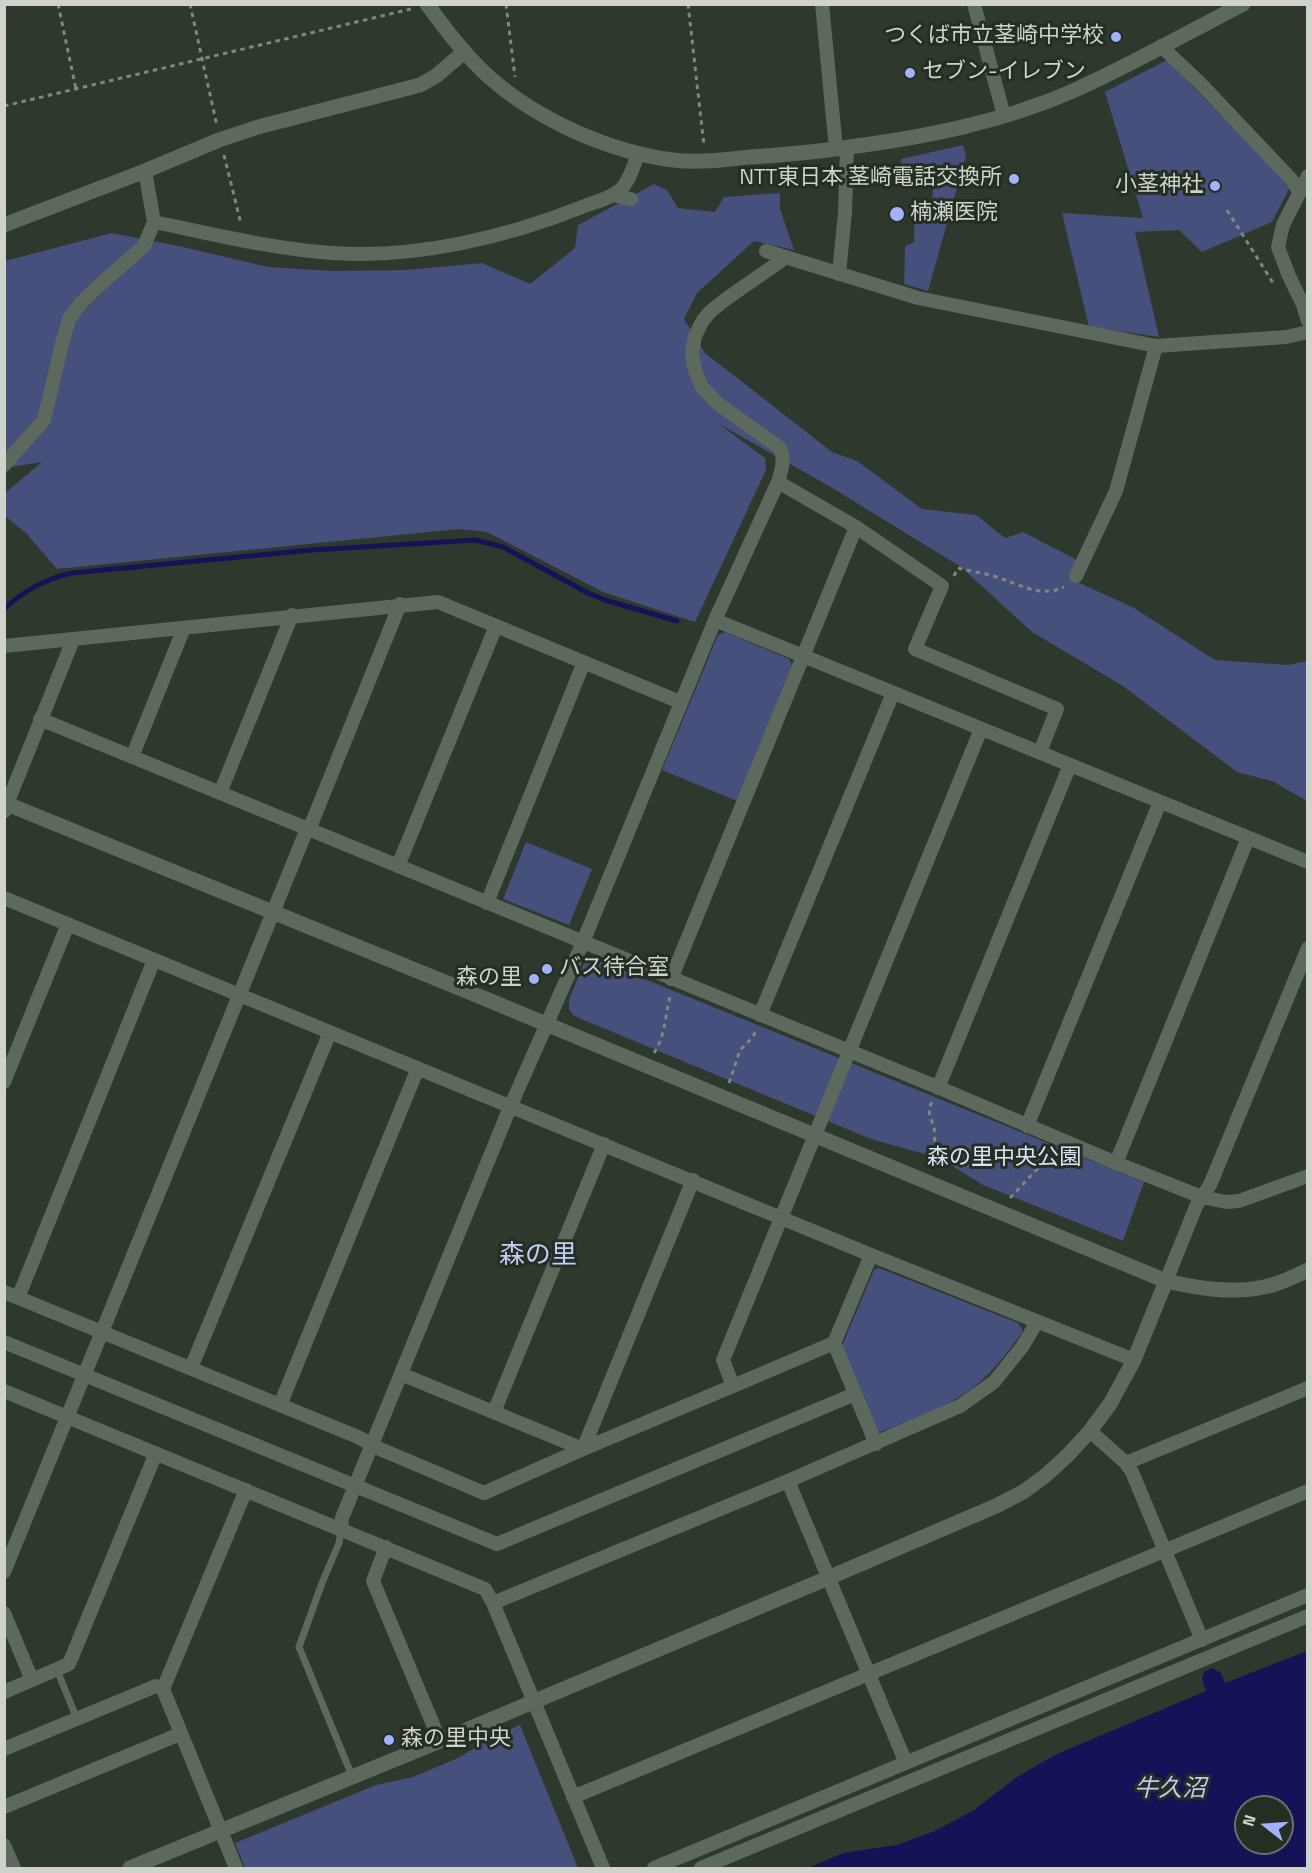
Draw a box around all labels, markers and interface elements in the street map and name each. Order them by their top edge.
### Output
place label: つくば市立茎崎中学校 [884,24,1104,50]
marker: つくば市立茎崎中学校 [1109,30,1123,44]
place label: セブン-イレブン [922,60,1086,86]
marker: セブン-イレブン [903,66,917,80]
place label: NTT東日本 茎崎電話交換所 [739,166,1002,192]
marker: NTT東日本 茎崎電話交換所 [1007,172,1021,186]
place label: 小茎神社 [1115,173,1203,199]
marker: 小茎神社 [1208,179,1222,193]
place label: 楠瀬医院 [910,201,998,227]
marker: 楠瀬医院 [888,205,906,223]
place label: バス待合室 [559,956,669,982]
marker: バス待合室 [540,962,554,976]
place label: 森の里 [456,966,522,992]
marker: 森の里 [527,972,541,986]
park label: 森の里中央公園 [927,1146,1081,1172]
district label: 森の里 [499,1241,577,1273]
place label: 森の里中央 [401,1727,511,1753]
marker: 森の里中央 [382,1733,396,1747]
water label: 牛久沼 [1134,1776,1206,1804]
north arrow [1234,1795,1294,1855]
text: N [1236,1812,1262,1829]

